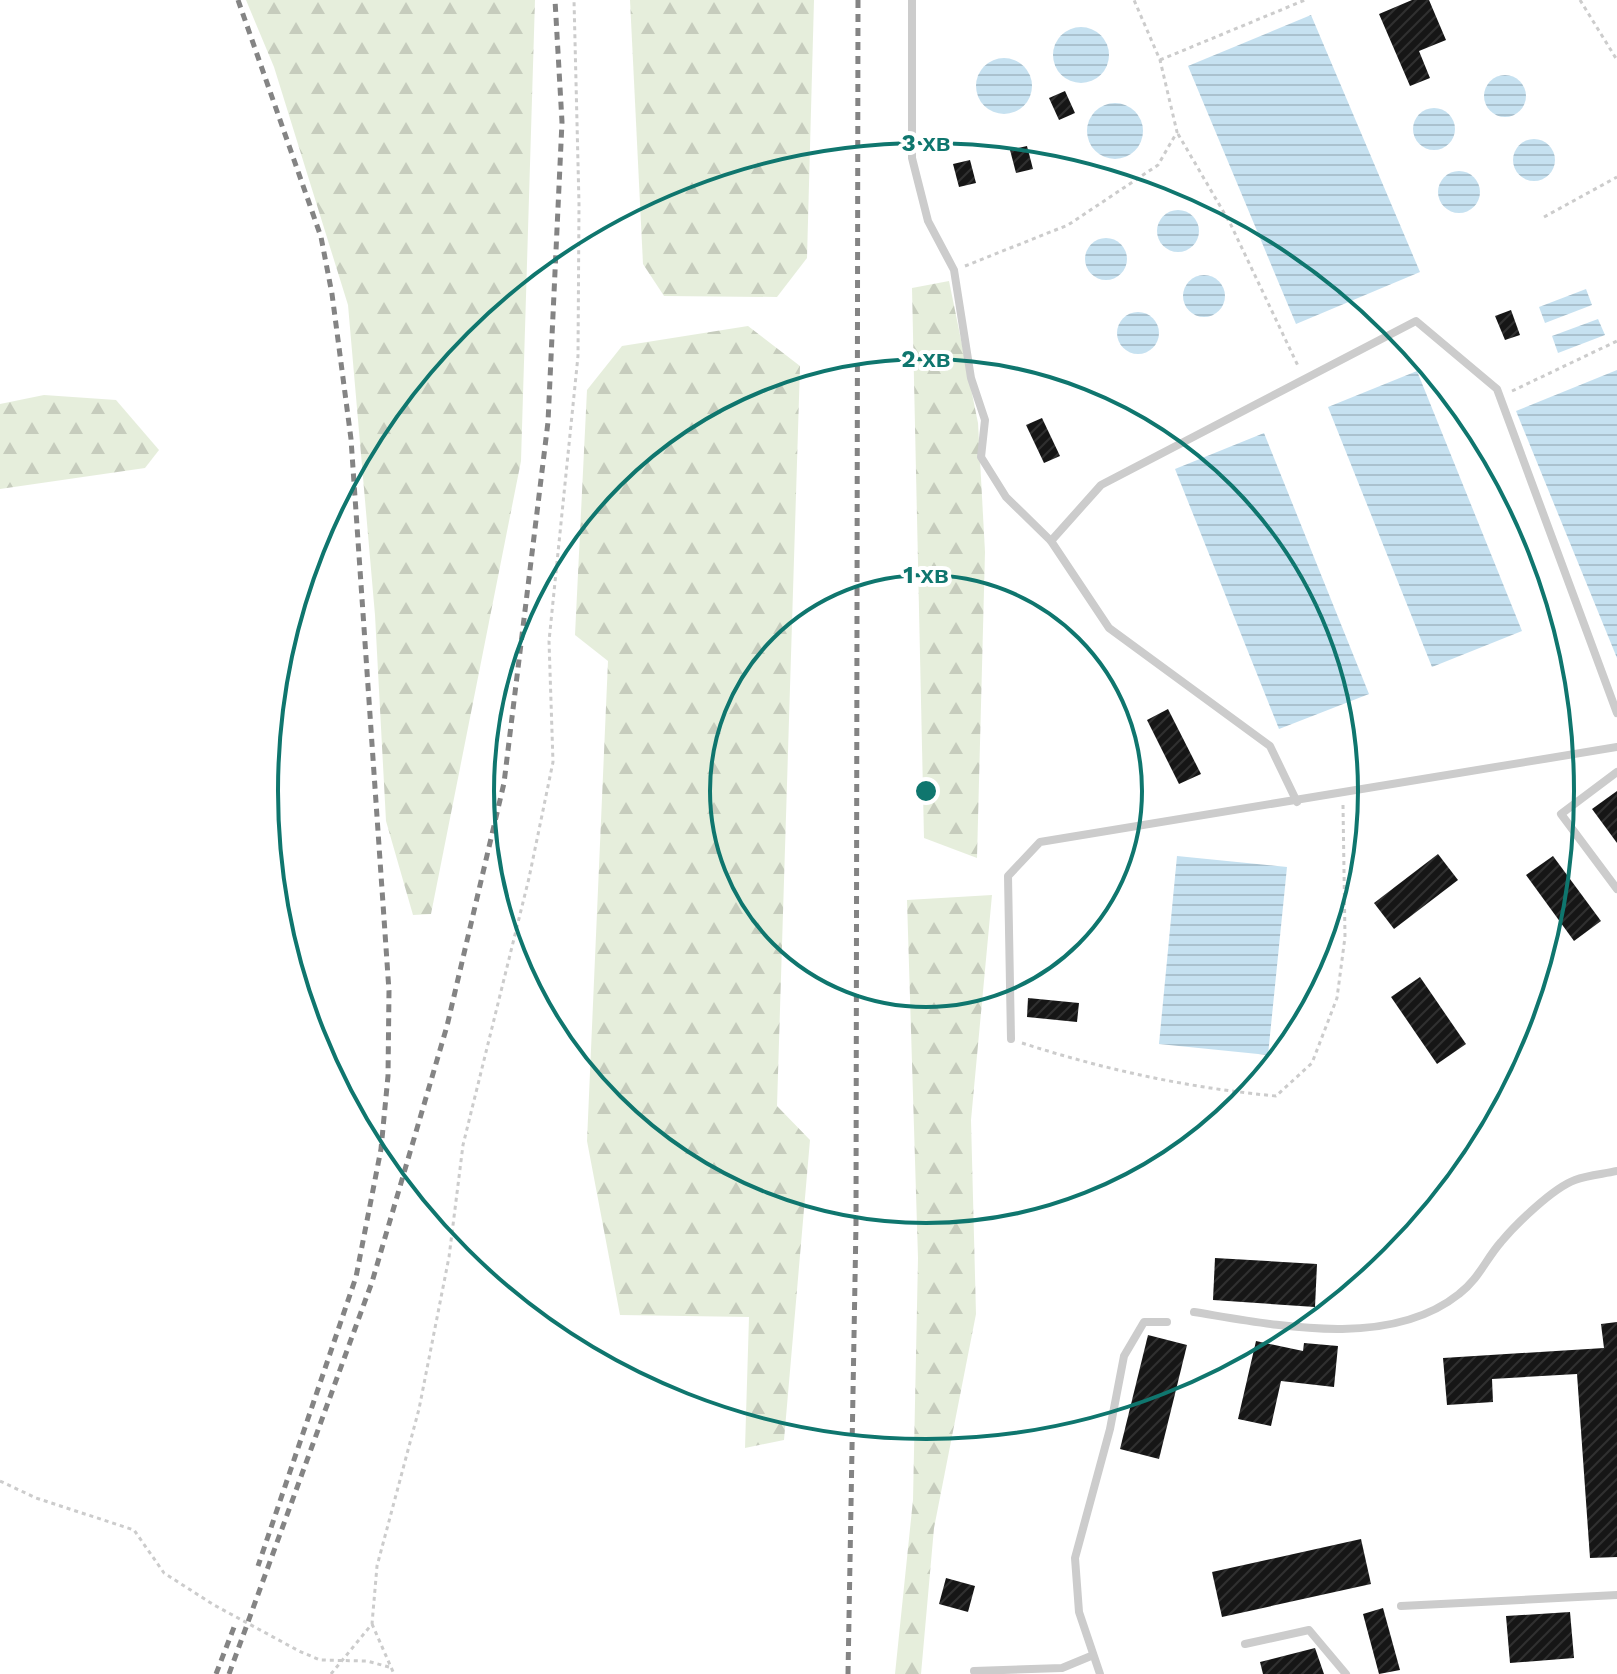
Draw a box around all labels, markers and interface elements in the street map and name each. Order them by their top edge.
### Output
text: 3 хв [901,129,951,157]
text: 2 хв [901,345,951,373]
text: 1 хв [903,561,949,589]
centre of rings [912,777,940,805]

